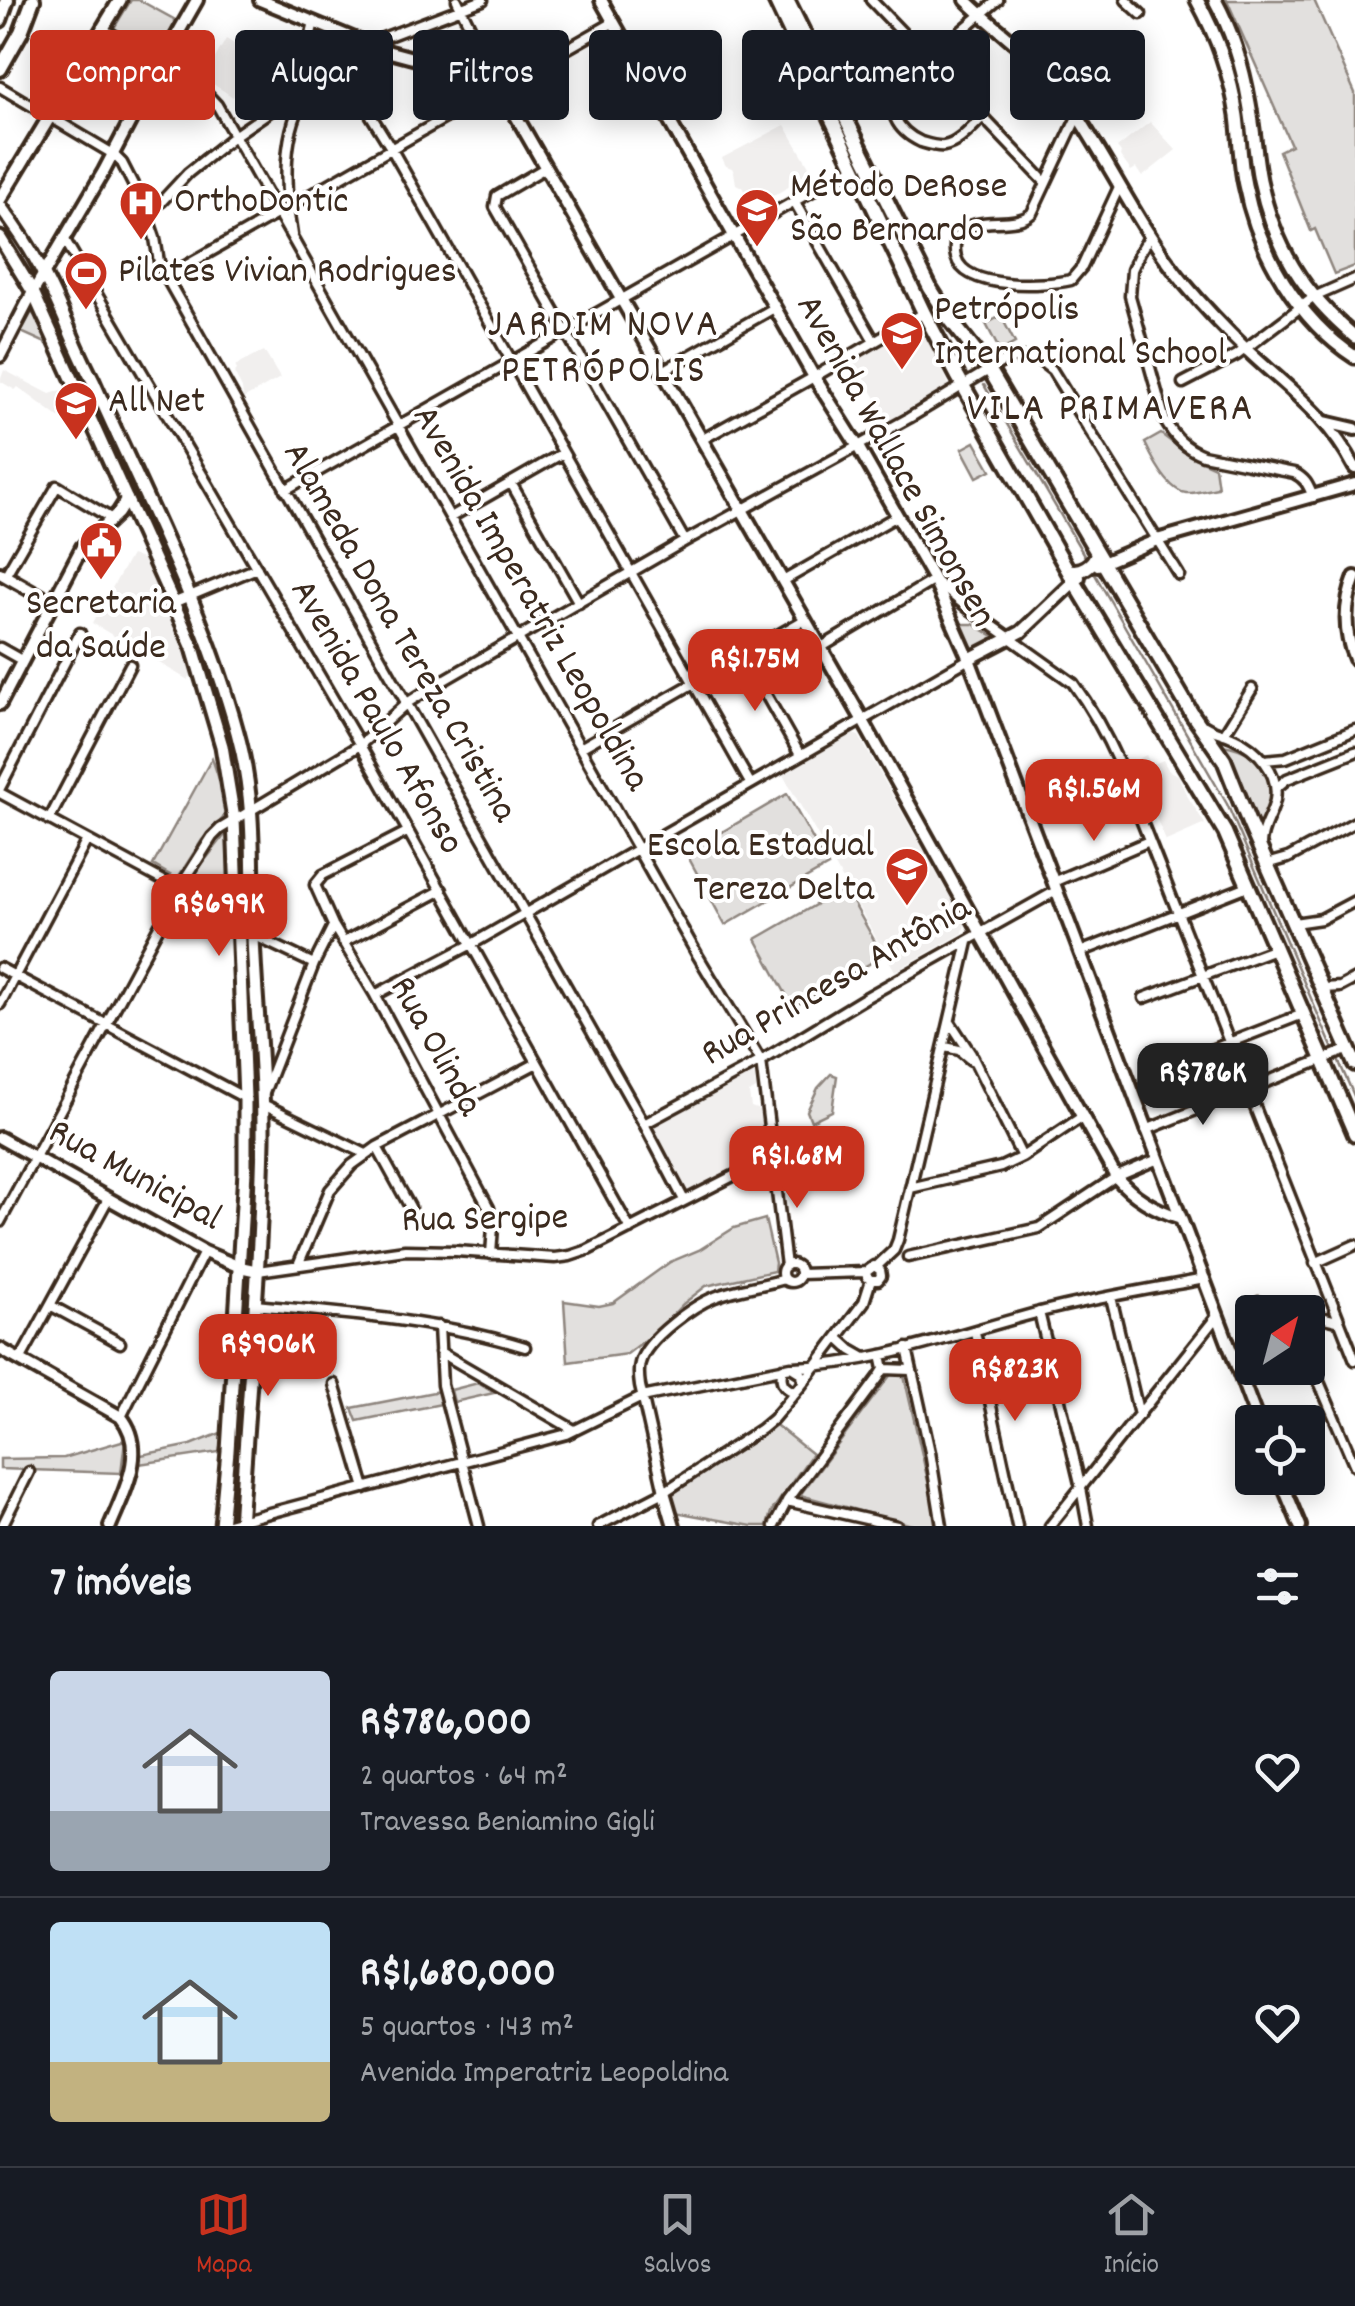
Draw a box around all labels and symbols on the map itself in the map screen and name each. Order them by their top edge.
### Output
place label: Método DeRose São Bernardo [790,161,1007,260]
place label: OrthoDontic [174,176,349,231]
hospital icon: OrthoDontic [118,180,164,241]
school or university icon: Método DeRose São Bernardo [734,187,780,248]
place label: Pilates Vivian Rodrigues [118,246,457,301]
sports icon: Pilates Vivian Rodrigues [63,250,109,311]
place label: Petrópolis International School [934,284,1227,383]
street label: Avenida Wallace Simonsen [780,286,1008,638]
district label: JARDIM NOVA PETRÓPOLIS [488,299,720,402]
school or university icon: Petrópolis International School [879,310,925,371]
place label: All Net [108,376,205,431]
school or university icon: All Net [53,380,99,441]
district label: VILA PRIMAVERA [967,383,1255,440]
street label: Avenida Imperatriz Leopoldina [396,396,663,803]
street label: Alameda Dona Tereza Cristina [266,433,530,835]
public building icon: Secretaria da Saúde [78,520,124,581]
street label: Avenida Paulo Afonso [274,570,476,866]
place label: Secretaria da Saúde [26,578,177,677]
pin: R$1.75M [663,629,847,714]
pin: R$1.56M [1002,759,1186,844]
place label: Escola Estadual Tereza Delta [647,820,875,919]
school or university icon: Escola Estadual Tereza Delta [884,846,930,907]
pin: R$699K [138,874,300,959]
street label: Rua Princesa Antônia [692,883,983,1083]
street label: Rua Olinda [373,967,496,1128]
pin: R$786K [1122,1043,1284,1128]
street label: Rua Municipal [37,1107,231,1247]
pin: R$1.68M [705,1126,889,1211]
street label: Rua Sergipe [401,1192,569,1250]
north arrow [1235,1295,1325,1385]
pin: R$906K [187,1314,349,1399]
pin: R$823K [934,1339,1096,1424]

